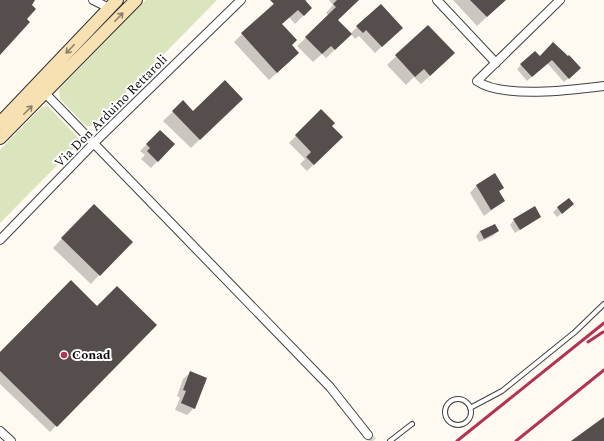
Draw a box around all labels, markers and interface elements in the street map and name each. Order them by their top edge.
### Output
one-way arrow [114,12,124,22]
one-way arrow [66,44,75,54]
street label: Via Don Arduino Rettaroli [50,50,172,172]
one-way arrow [23,105,33,115]
place label: Conad [72,345,111,365]
marker: Conad [59,350,69,360]

